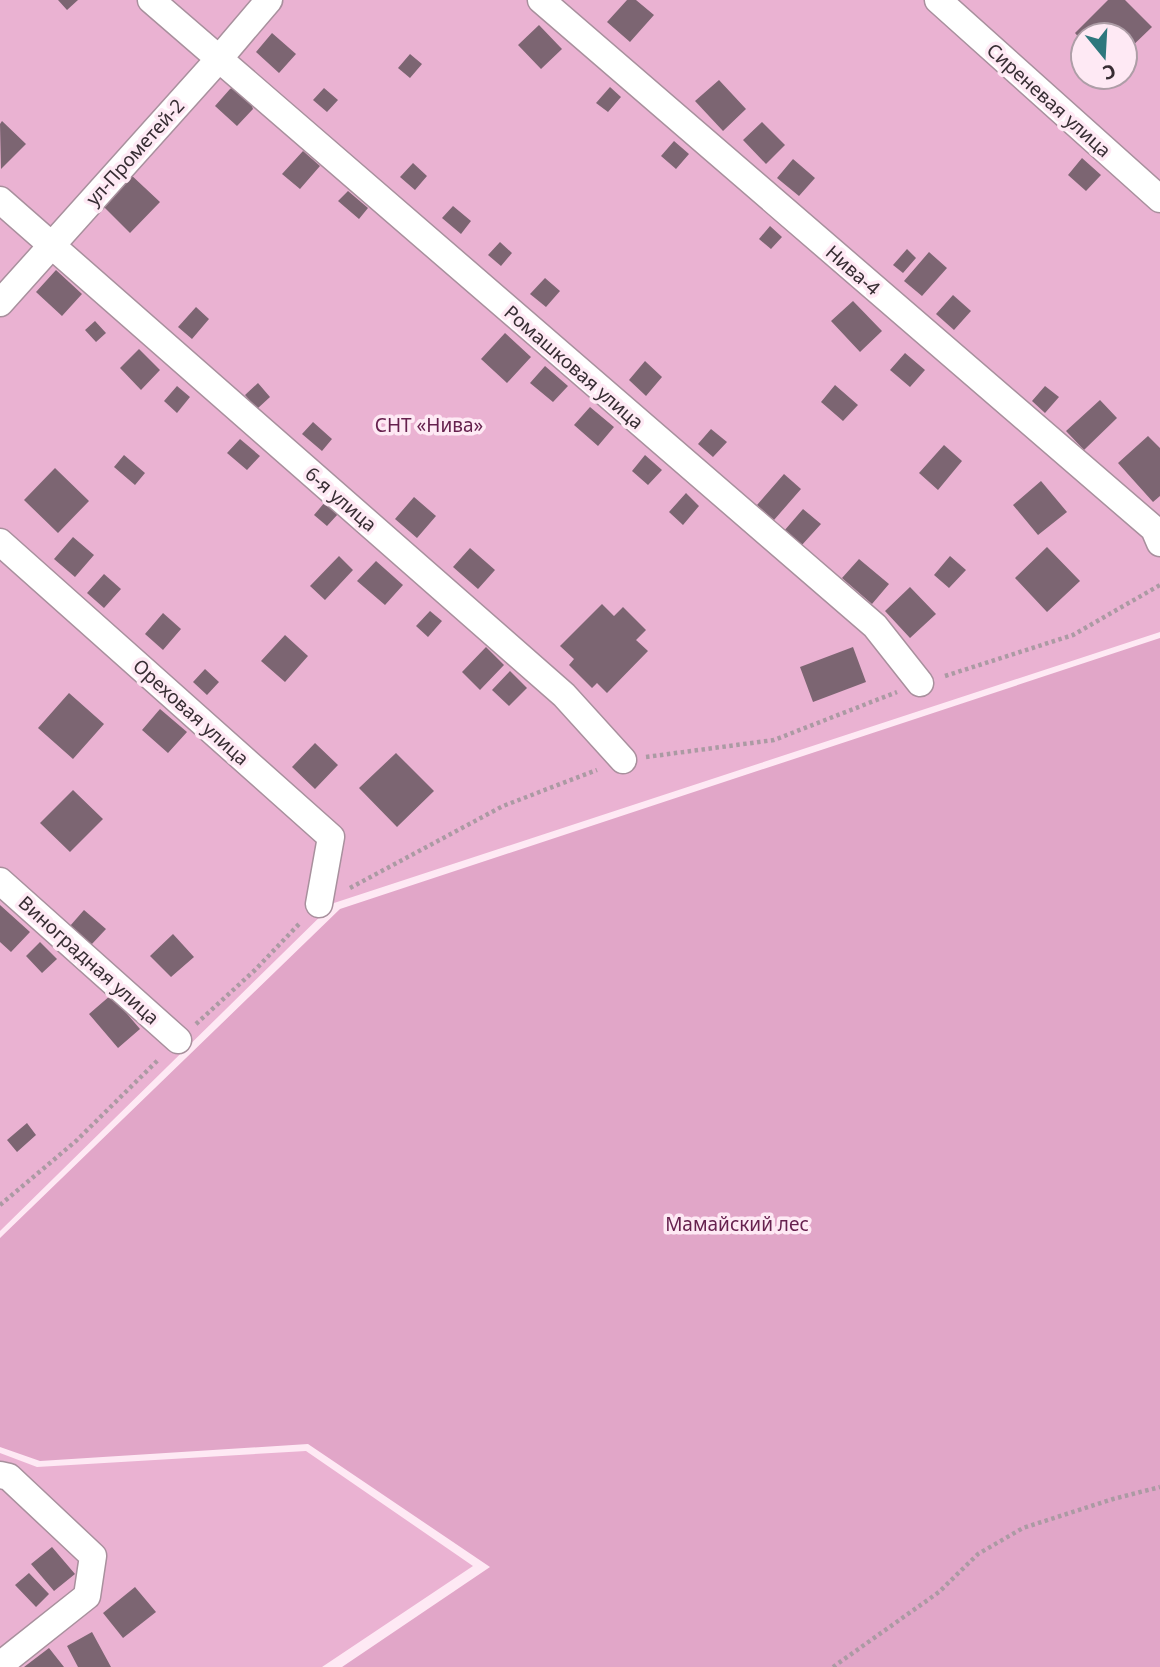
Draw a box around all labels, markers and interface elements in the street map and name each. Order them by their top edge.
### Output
north arrow [1069,21,1139,91]
street label: Сиреневая улица [982,38,1116,162]
street label: ул-Прометей-2 [80,93,190,211]
street label: Нива-4 [820,239,886,301]
street label: Ромашковая улица [499,299,649,435]
park label: СНТ «Нива» [375,412,483,438]
street label: 6-я улица [300,461,382,537]
street label: Ореховая улица [127,653,255,771]
street label: Виноградная улица [13,890,165,1030]
park label: Мамайский лес [665,1211,809,1237]

